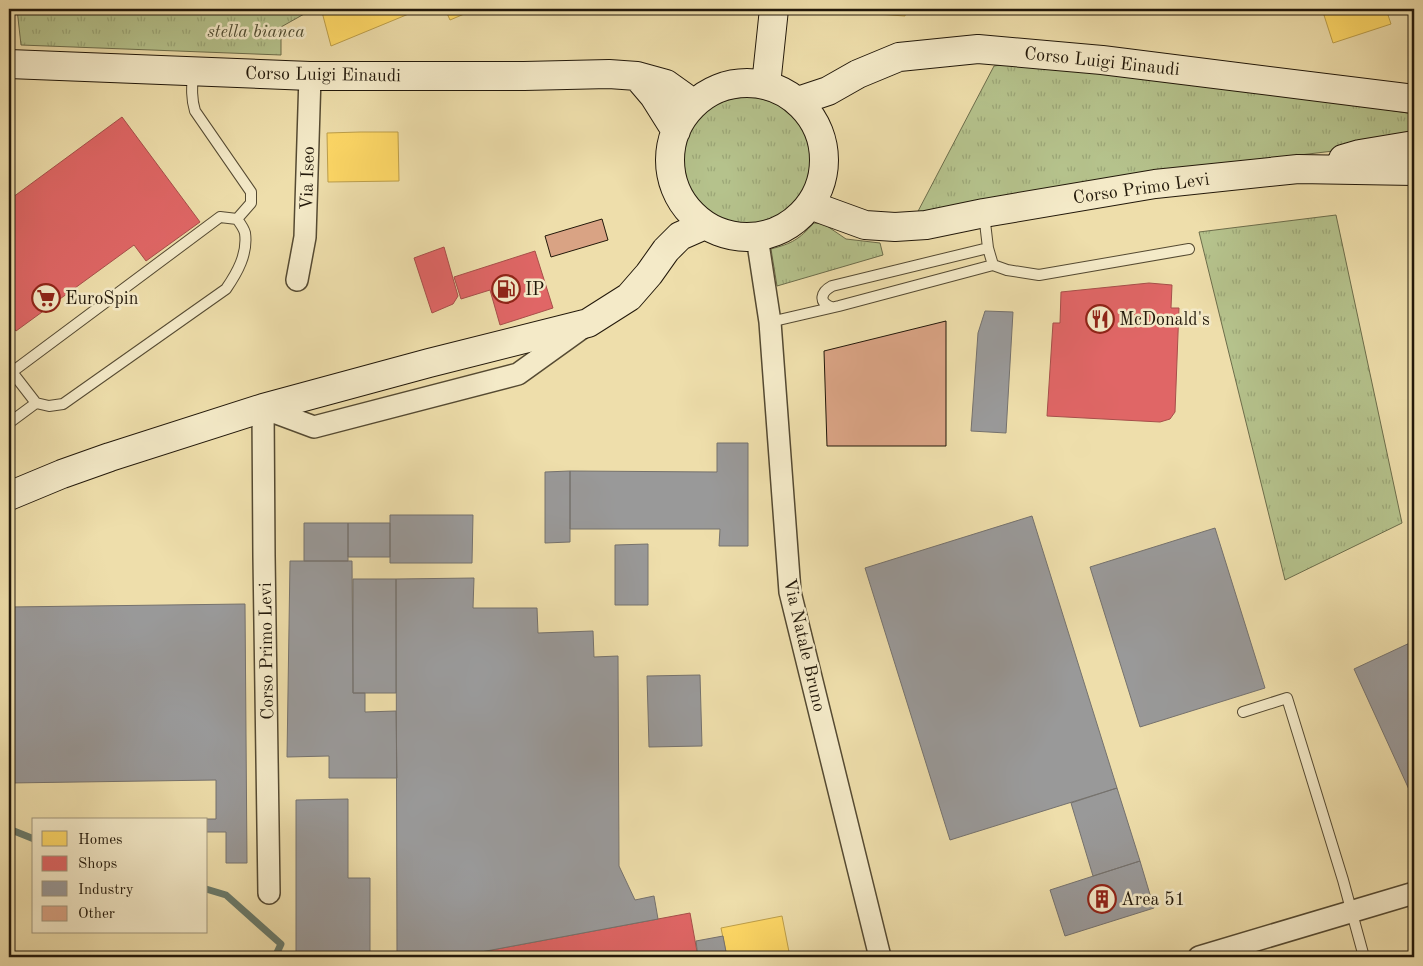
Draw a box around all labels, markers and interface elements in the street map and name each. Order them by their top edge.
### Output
park label: stella bianca [207,23,305,41]
street label: Corso Luigi Einaudi [1023,45,1181,79]
street label: Corso Luigi Einaudi [245,65,401,85]
street label: Via Iseo [298,146,318,210]
street label: Corso Primo Levi [1072,170,1211,207]
fuel station icon: IP [491,274,521,304]
place label: IP [525,281,544,299]
supermarket icon: EuroSpin [31,283,61,313]
place label: EuroSpin [65,290,139,308]
restaurant icon: McDonald's [1085,304,1115,334]
place label: McDonald's [1119,311,1210,329]
street label: Via Natale Bruno [780,577,828,714]
street label: Corso Primo Levi [257,582,277,720]
legend [32,818,208,934]
text: Homes [78,833,123,848]
text: Shops [78,857,117,872]
text: Industry [78,883,134,898]
building icon: Area 51 [1087,884,1117,914]
place label: Area 51 [1121,891,1185,909]
text: Other [78,907,115,922]

